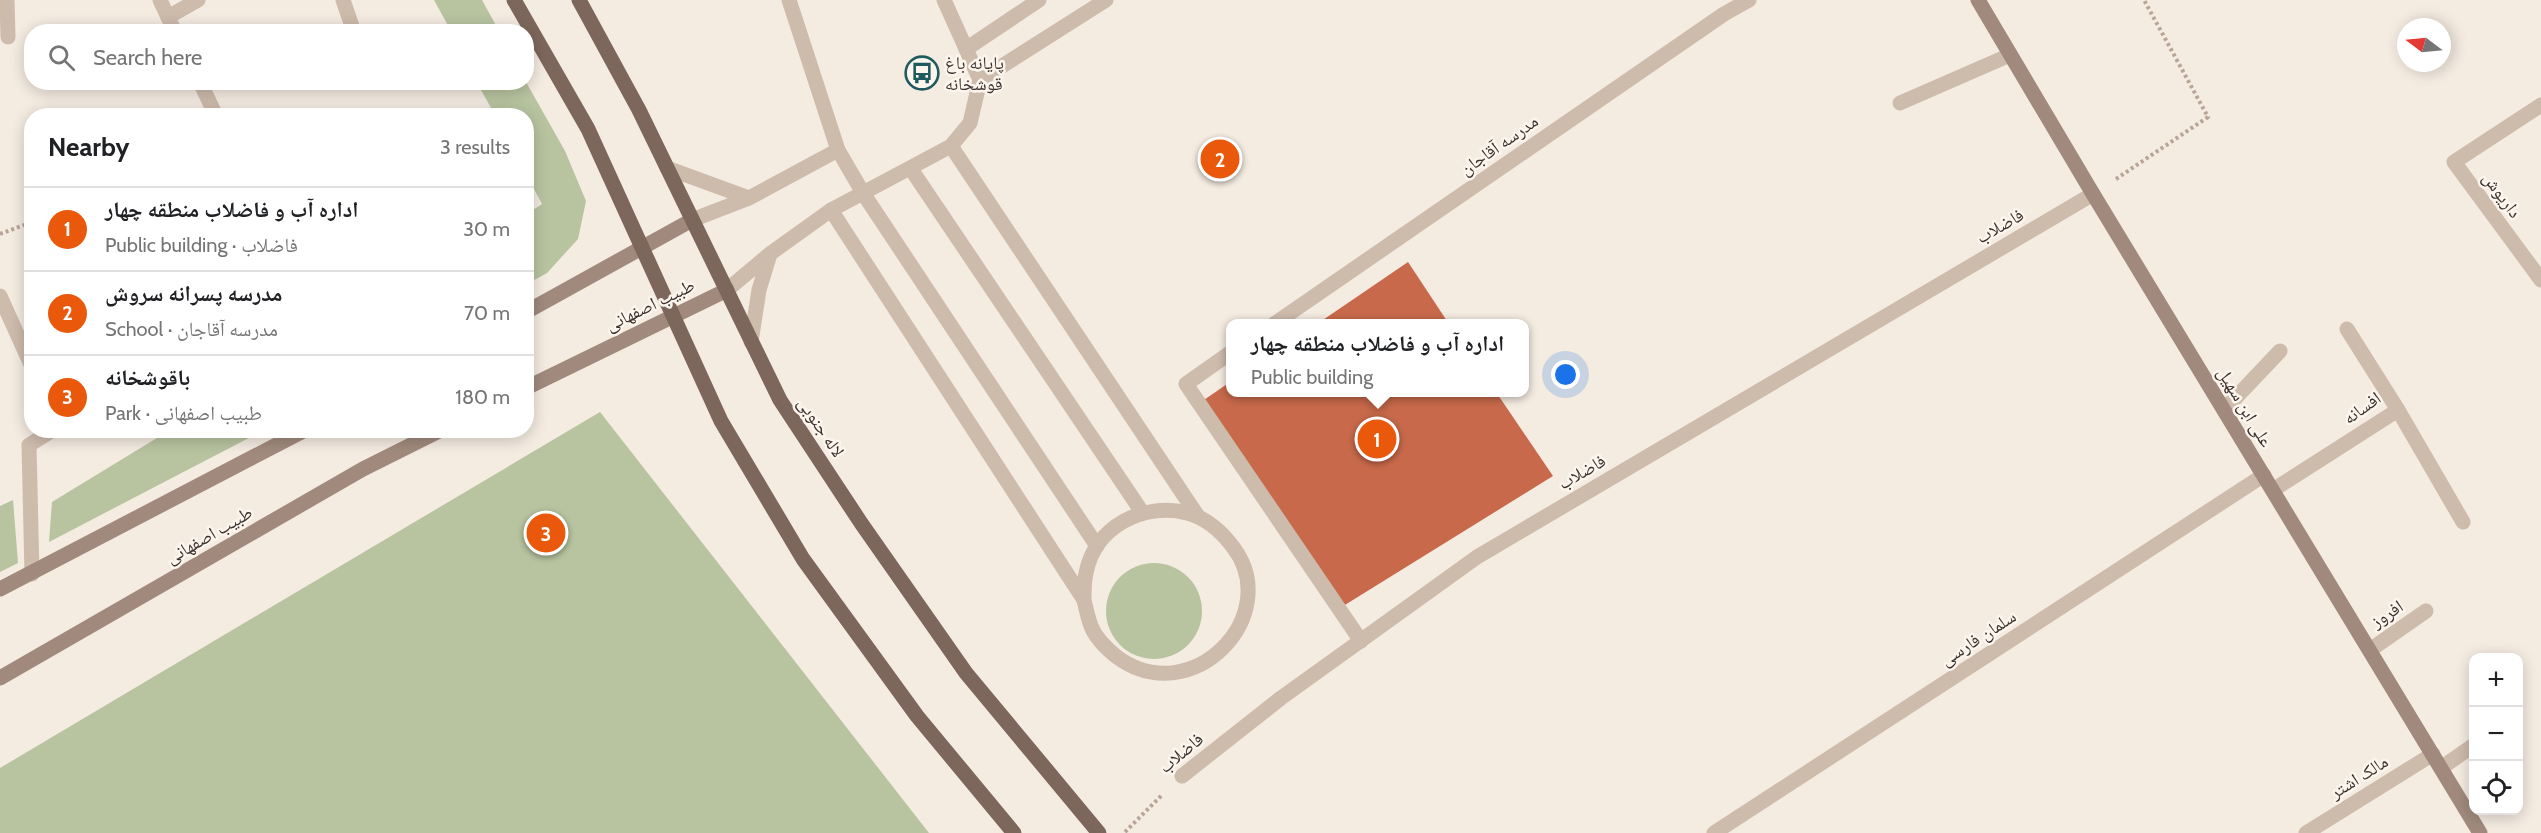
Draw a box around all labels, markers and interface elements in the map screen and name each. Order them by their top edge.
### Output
north arrow [2397,18,2451,72]
search box [24,24,534,90]
icon: search [45,41,78,74]
text: Search here [93,44,202,71]
place label: پایانه باغ قوشخانه [945,52,1004,95]
bus stop icon: پایانه باغ قوشخانه [904,55,940,91]
street label: مدرسه آقاجان [1456,110,1542,180]
text: Nearby [48,131,129,163]
text: 3 results [440,135,510,159]
pin: 2 [1200,136,1240,182]
street label: داریوش [2478,168,2526,222]
text: اداره آب و فاضلاب منطقه چهار [105,196,359,223]
street label: فاضلاب [1972,204,2028,248]
text: 1 [64,217,71,241]
text: 30 m [463,217,510,241]
text: Public building · فاضلاب [105,233,298,257]
street label: طبیب اصفهانی [602,274,698,336]
text: مدرسه پسرانه سروش [105,280,282,307]
text: 2 [62,301,73,325]
text: 70 m [464,301,510,325]
text: School · مدرسه آقاجان [105,317,278,341]
popup [1226,319,1529,397]
text: اداره آب و فاضلاب منطقه چهار [1251,330,1504,357]
your location [1551,360,1580,389]
street label: علی ابن سهیل [2213,363,2277,451]
text: باقوشخانه [105,364,190,391]
text: Public building [1251,365,1373,389]
text: 3 [62,385,73,409]
text: 180 m [455,385,510,409]
street label: افسانه [2339,387,2385,429]
street label: لاله جنوبی [793,393,849,461]
text: Park · طبیب اصفهانی [105,401,262,425]
pin: 1 [1358,416,1396,462]
street label: فاضلاب [1554,450,1610,494]
street label: طبیب اصفهانی [162,501,256,569]
pin: 3 [526,510,566,556]
street label: افروز [2366,595,2407,633]
street label: سلمان فارسی [1936,605,2020,671]
map controls [2469,653,2523,815]
button: + [2469,653,2523,707]
button: − [2469,707,2523,761]
street label: فاضلاب [1154,728,1208,778]
street label: مالک اشتر [2325,751,2392,804]
button: locate [2469,761,2523,815]

